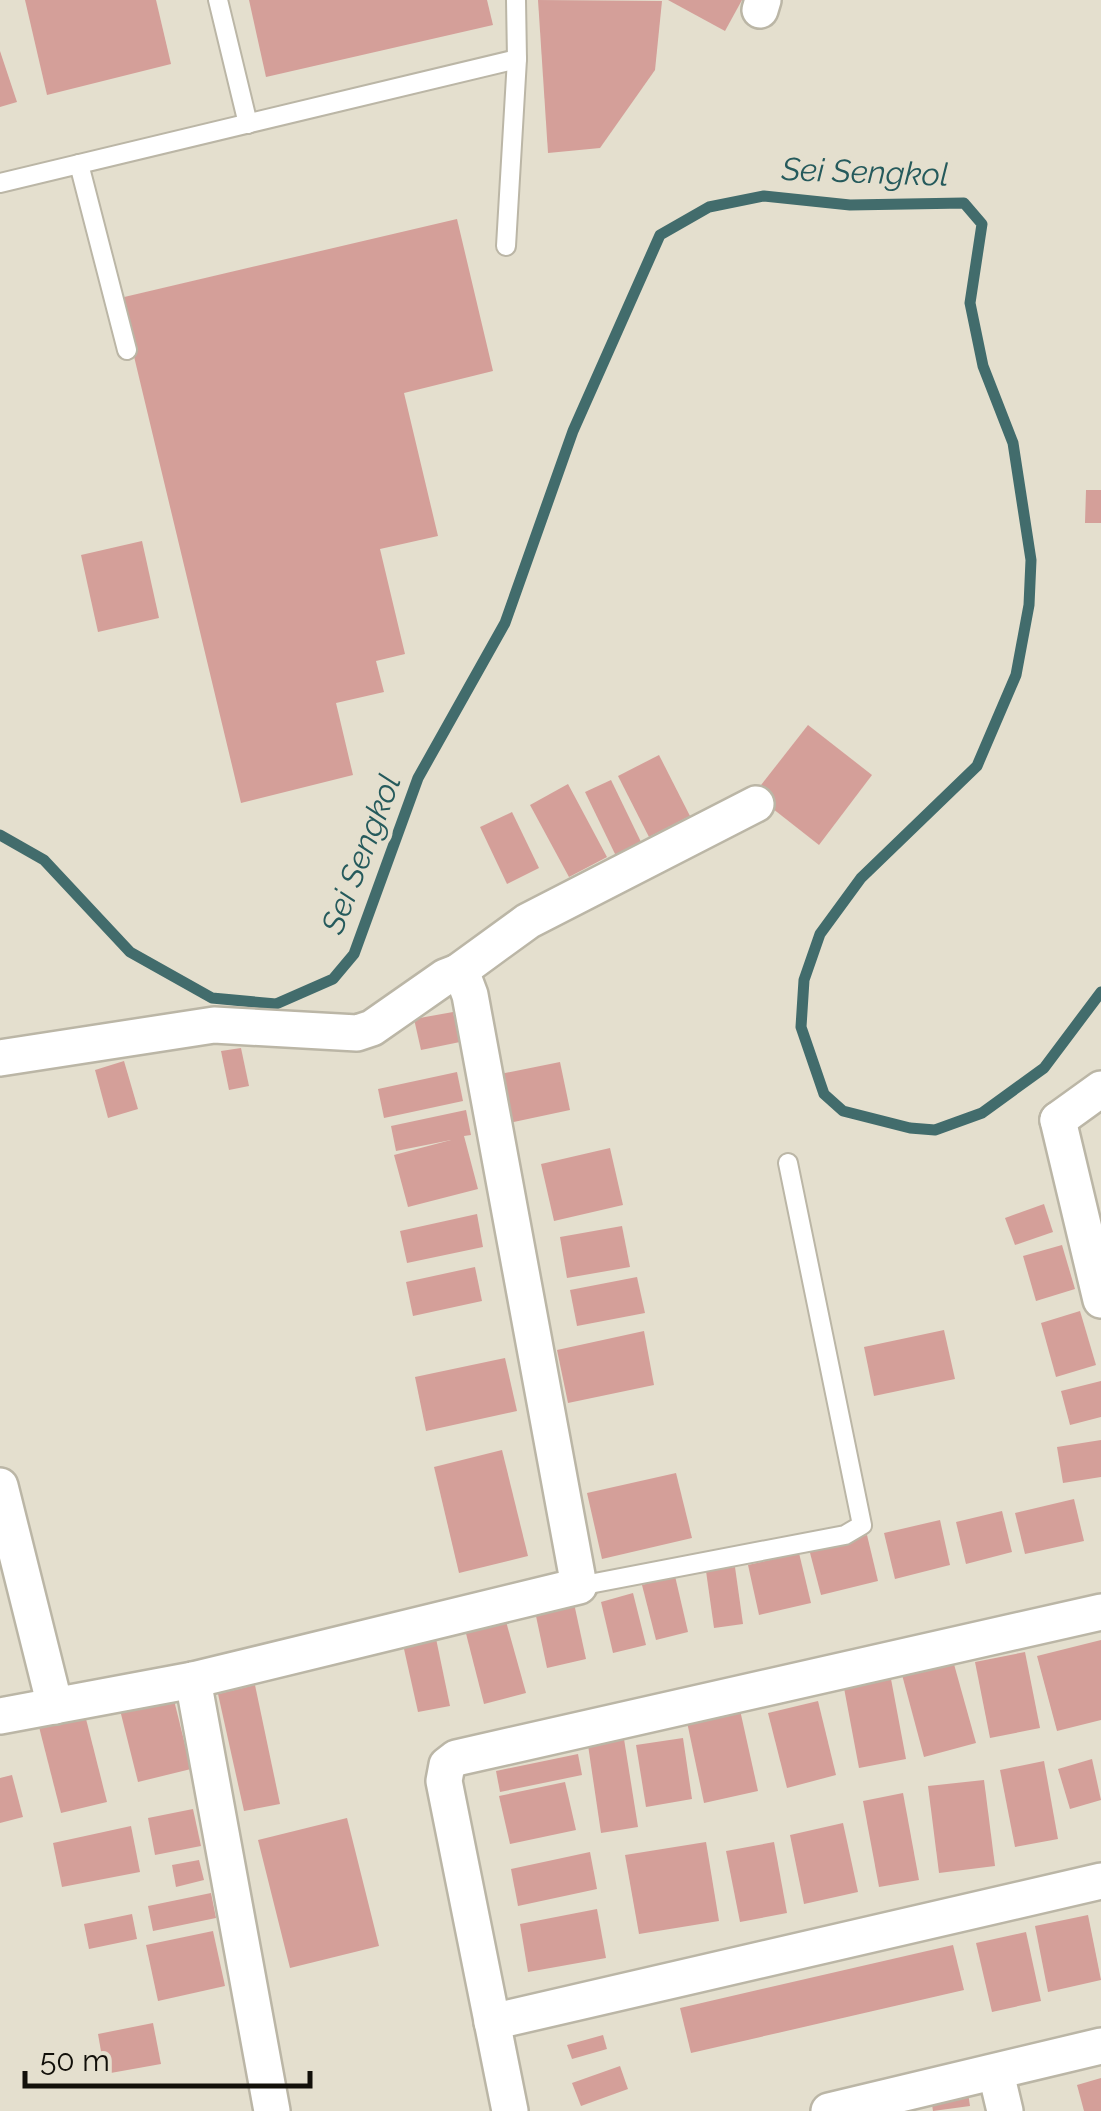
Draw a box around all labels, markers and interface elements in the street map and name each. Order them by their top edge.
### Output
water label: Sei Sengkol [780,150,949,193]
water label: Sei Sengkol [313,769,408,939]
scale bar [25,2026,310,2088]
text: 50 m [40,2043,110,2078]

